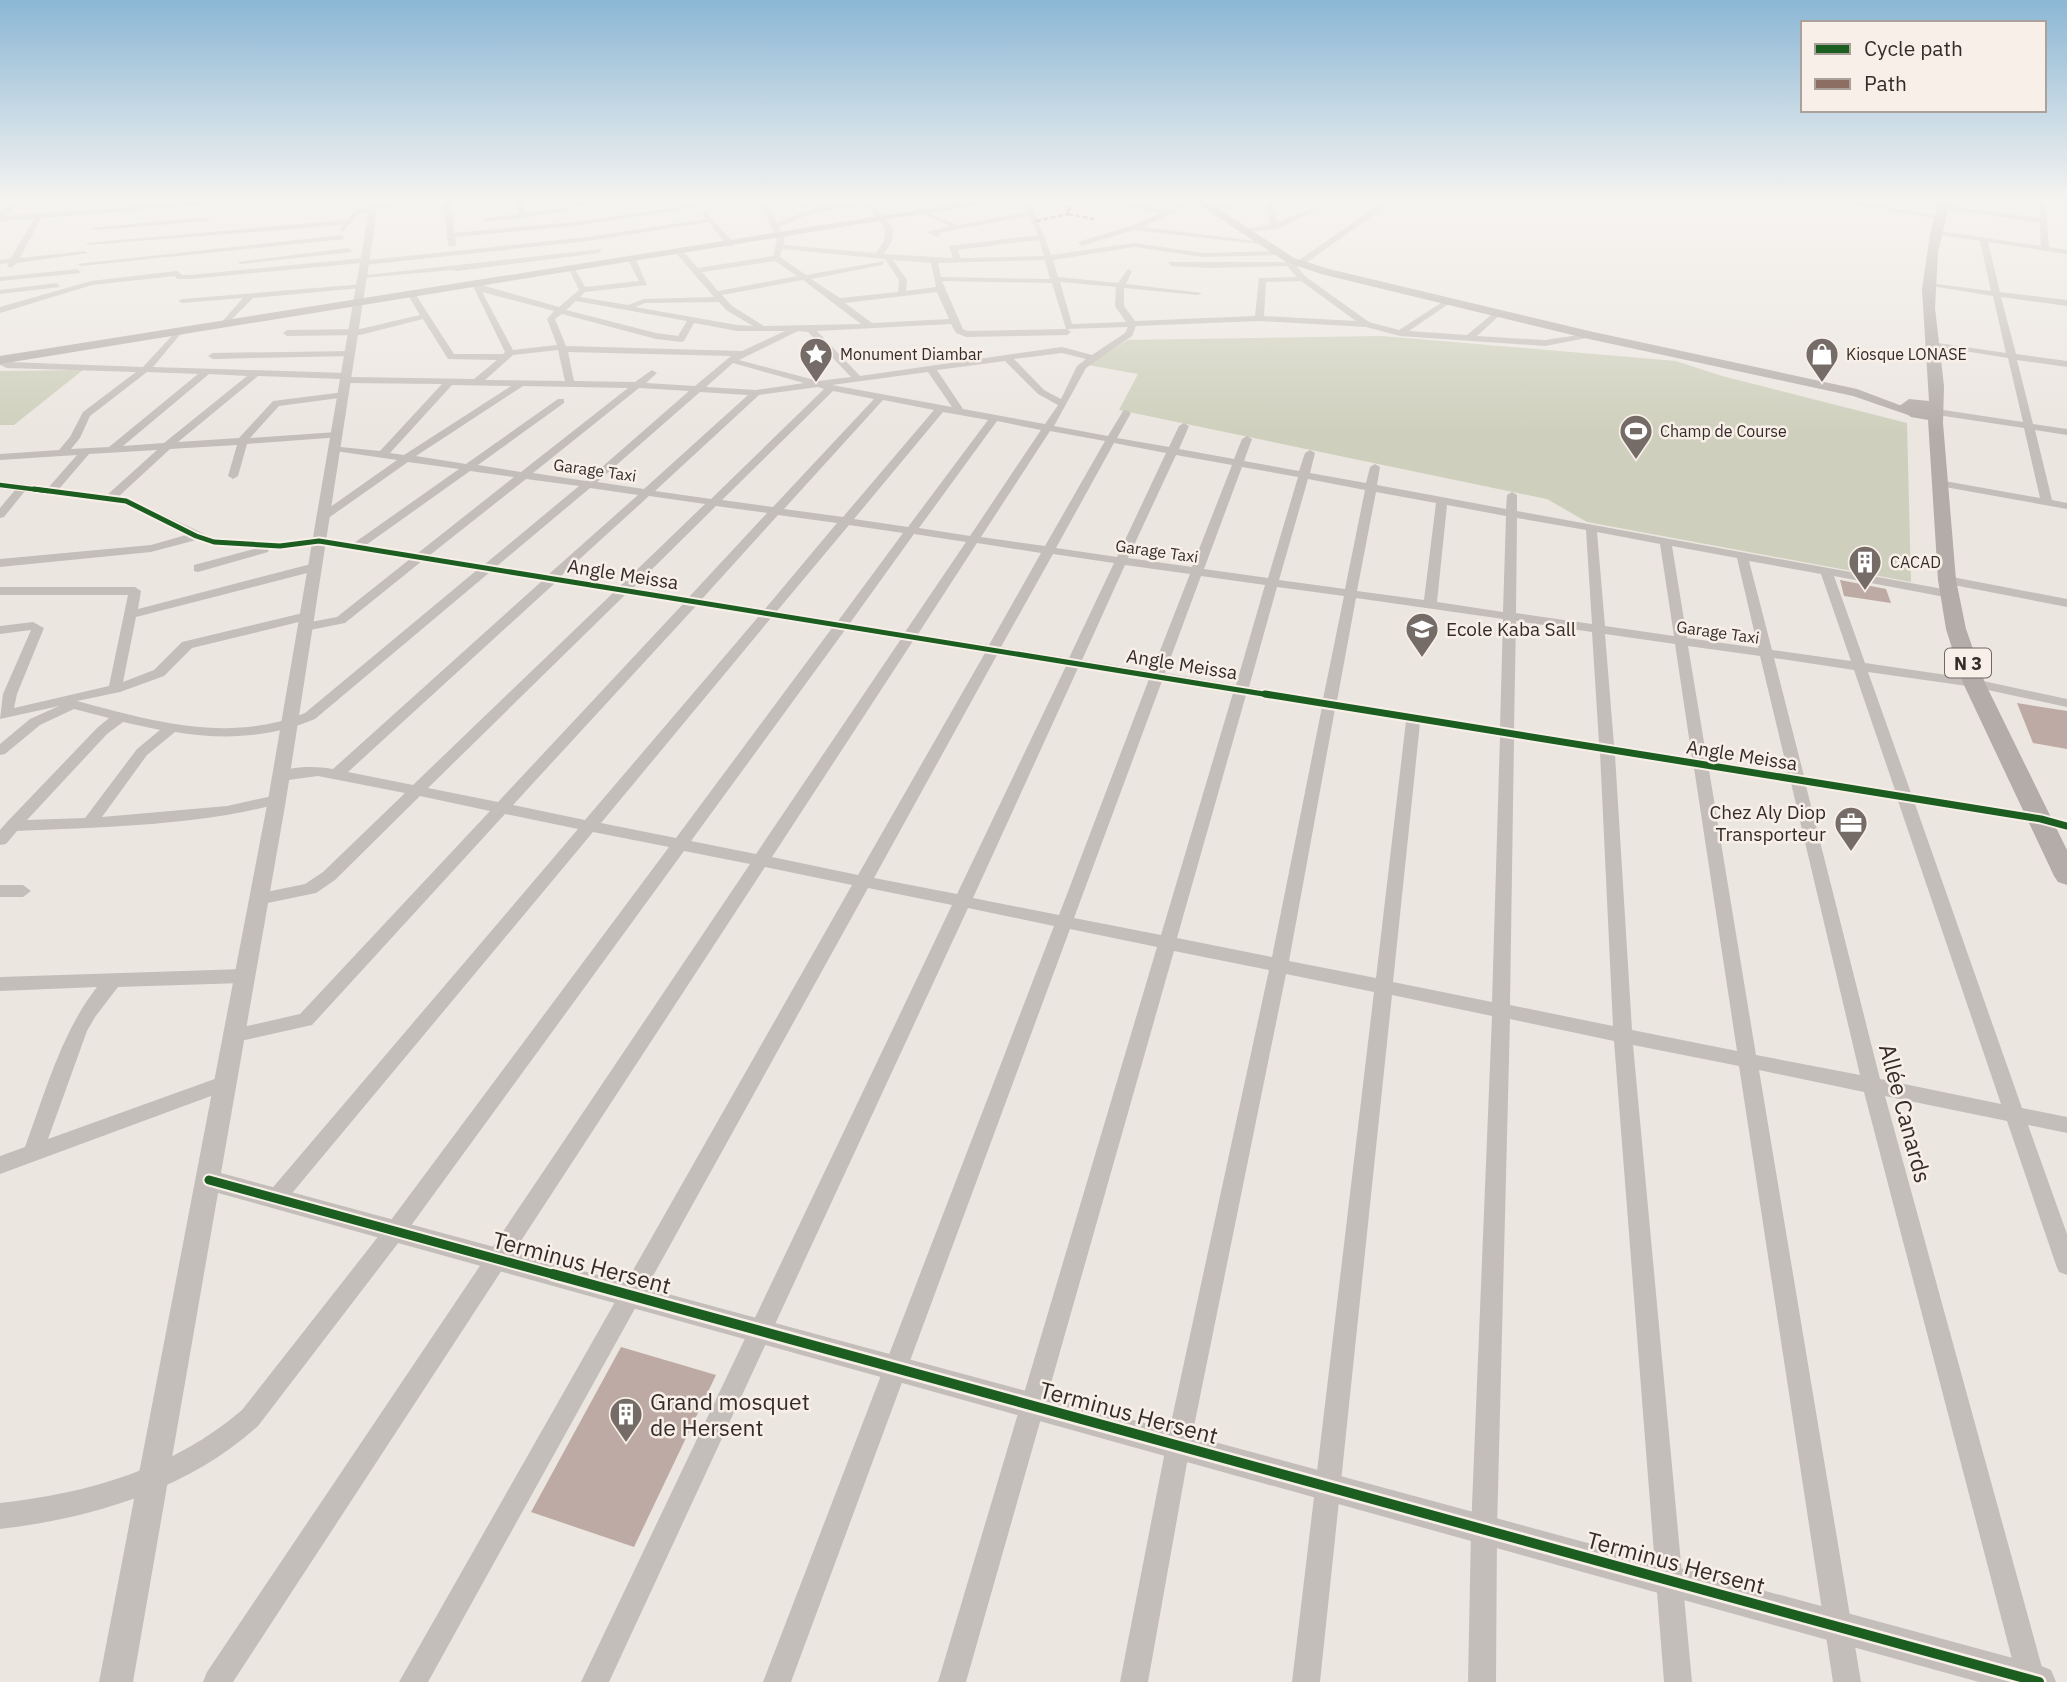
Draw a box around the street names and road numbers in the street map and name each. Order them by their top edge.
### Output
street label: Garage Taxi [552,454,638,486]
street label: Garage Taxi [1114,535,1200,567]
street label: Angle Meissa [566,553,680,595]
street label: Garage Taxi [1675,616,1761,648]
street label: Angle Meissa [1125,643,1239,685]
road number: N 3 [1945,648,1991,678]
street label: Angle Meissa [1685,734,1799,776]
street label: Allée Canards [1873,1040,1939,1186]
street label: Terminus Hersent [489,1224,675,1300]
street label: Terminus Hersent [1036,1374,1222,1450]
street label: Terminus Hersent [1583,1524,1769,1600]

